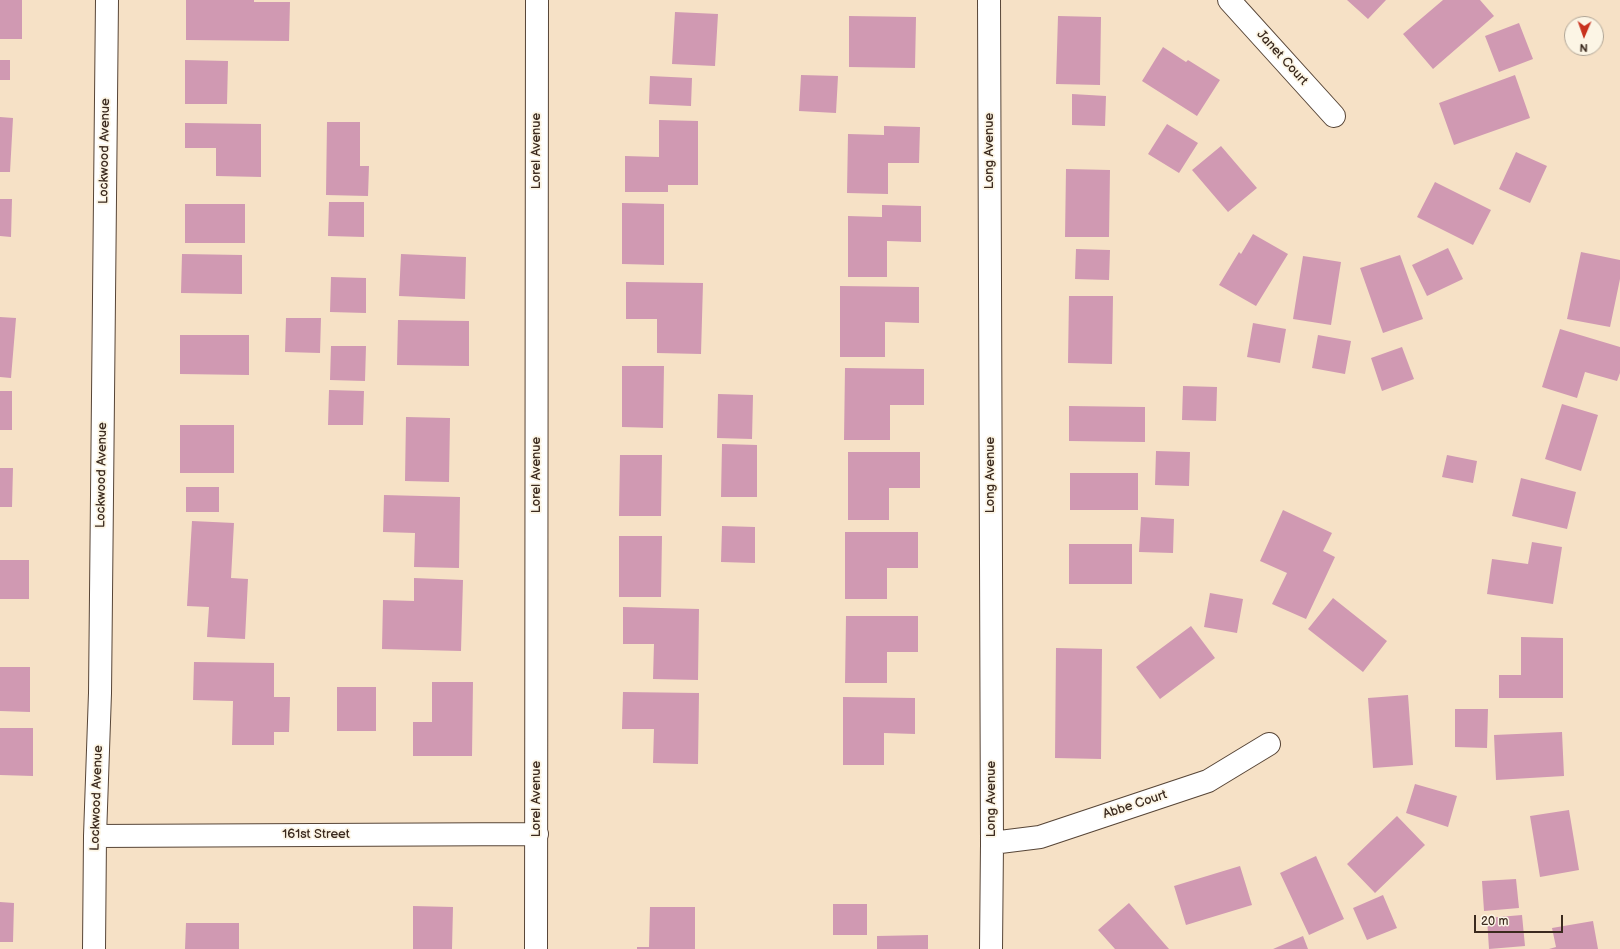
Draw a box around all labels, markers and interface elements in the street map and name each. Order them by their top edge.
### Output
north arrow [1564,16,1604,56]
street label: Janet Court [1253,27,1311,89]
text: N [1579,41,1588,54]
street label: Lockwood Avenue [96,98,114,204]
street label: Lorel Avenue [529,113,545,189]
street label: Long Avenue [982,113,998,189]
street label: Lockwood Avenue [93,422,111,528]
street label: Lorel Avenue [529,437,545,513]
street label: Long Avenue [983,437,999,513]
street label: Lockwood Avenue [87,745,107,851]
street label: Lorel Avenue [529,761,545,837]
street label: Long Avenue [984,761,1000,837]
street label: Abbe Court [1101,787,1169,823]
street label: 161st Street [282,827,350,843]
scale bar [1476,907,1565,933]
text: 20 m [1481,914,1508,929]

